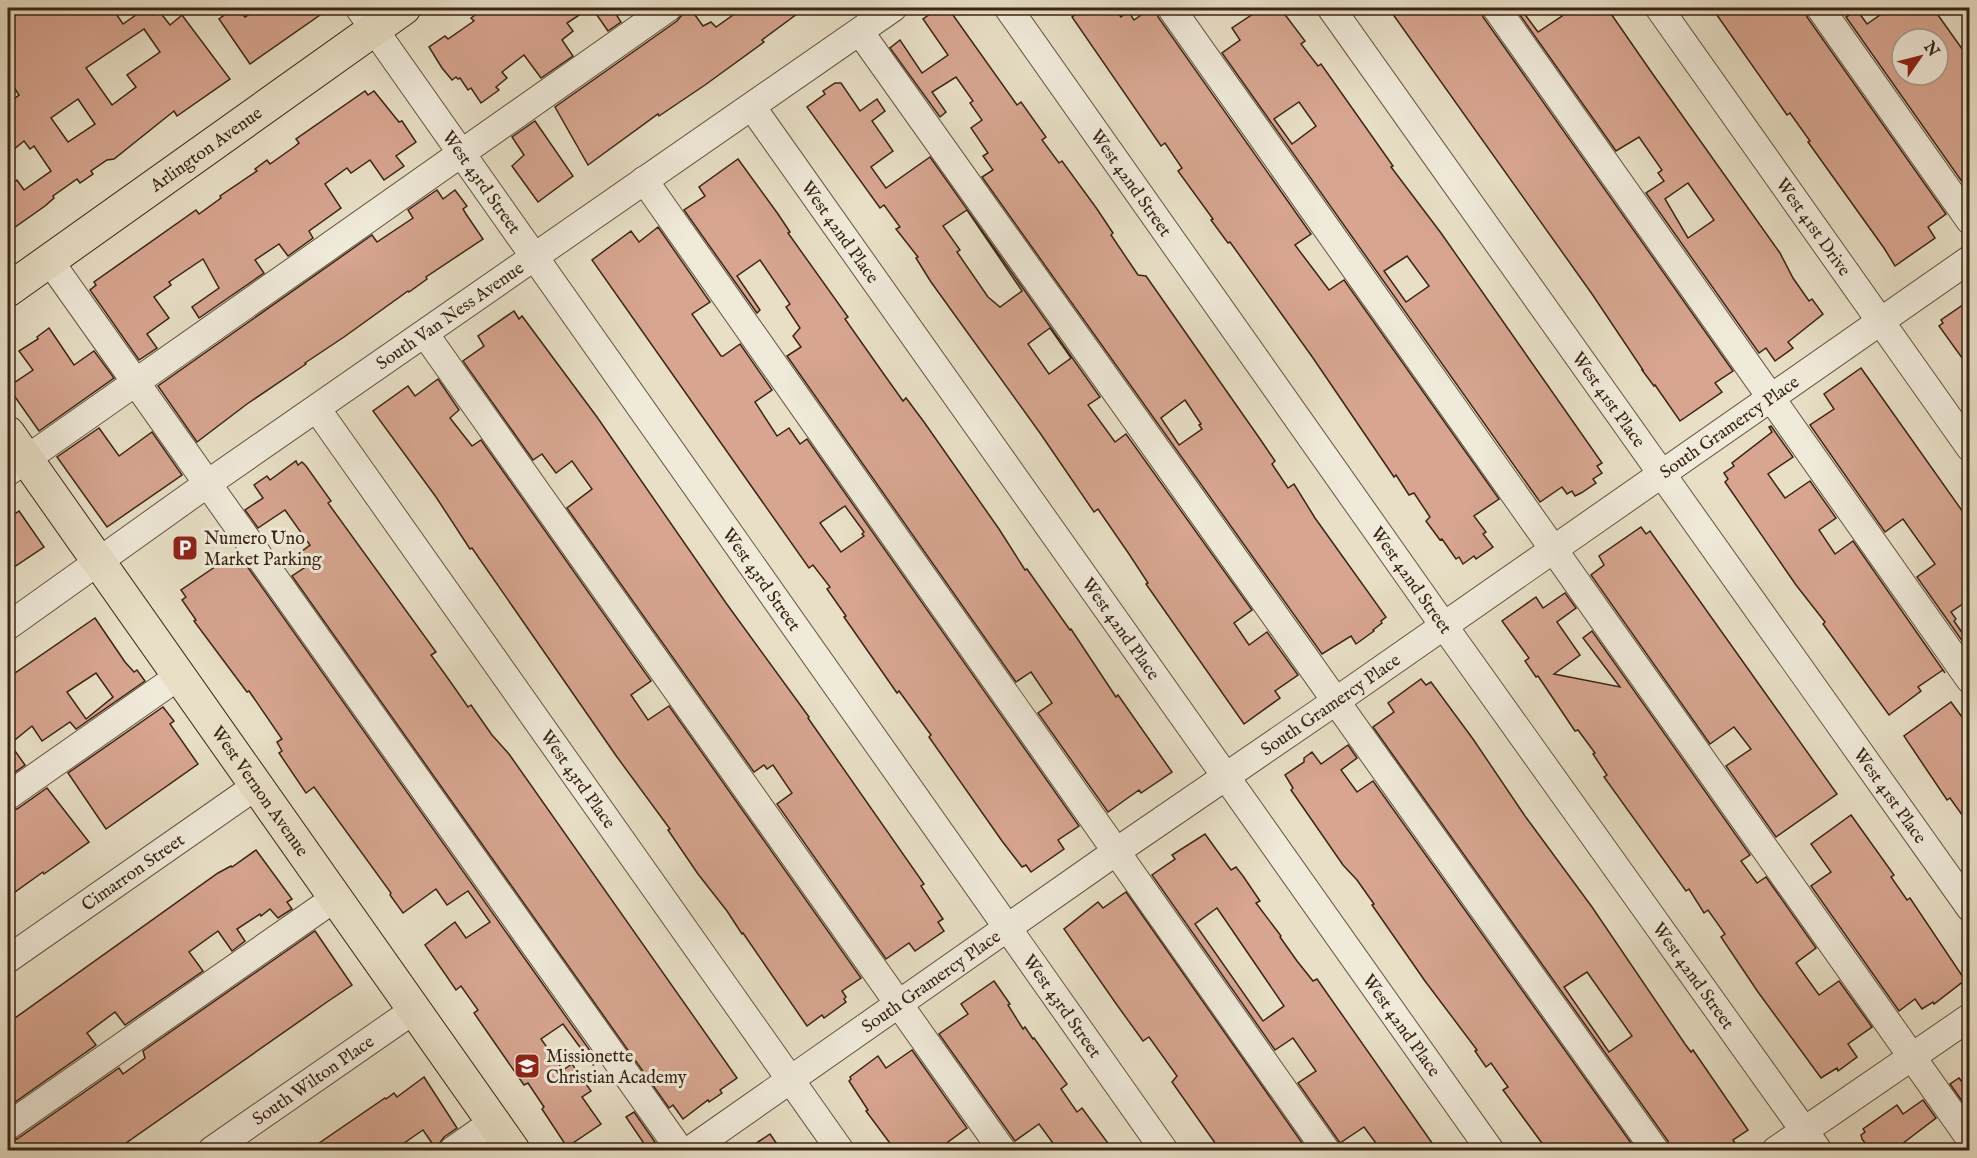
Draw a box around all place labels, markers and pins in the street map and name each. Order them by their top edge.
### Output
place label: Numero Uno Market Parking [204,528,322,572]
parking icon: Numero Uno Market Parking [170,533,200,563]
place label: Missionette Christian Academy [546,1046,687,1090]
school or university icon: Missionette Christian Academy [512,1051,542,1081]

